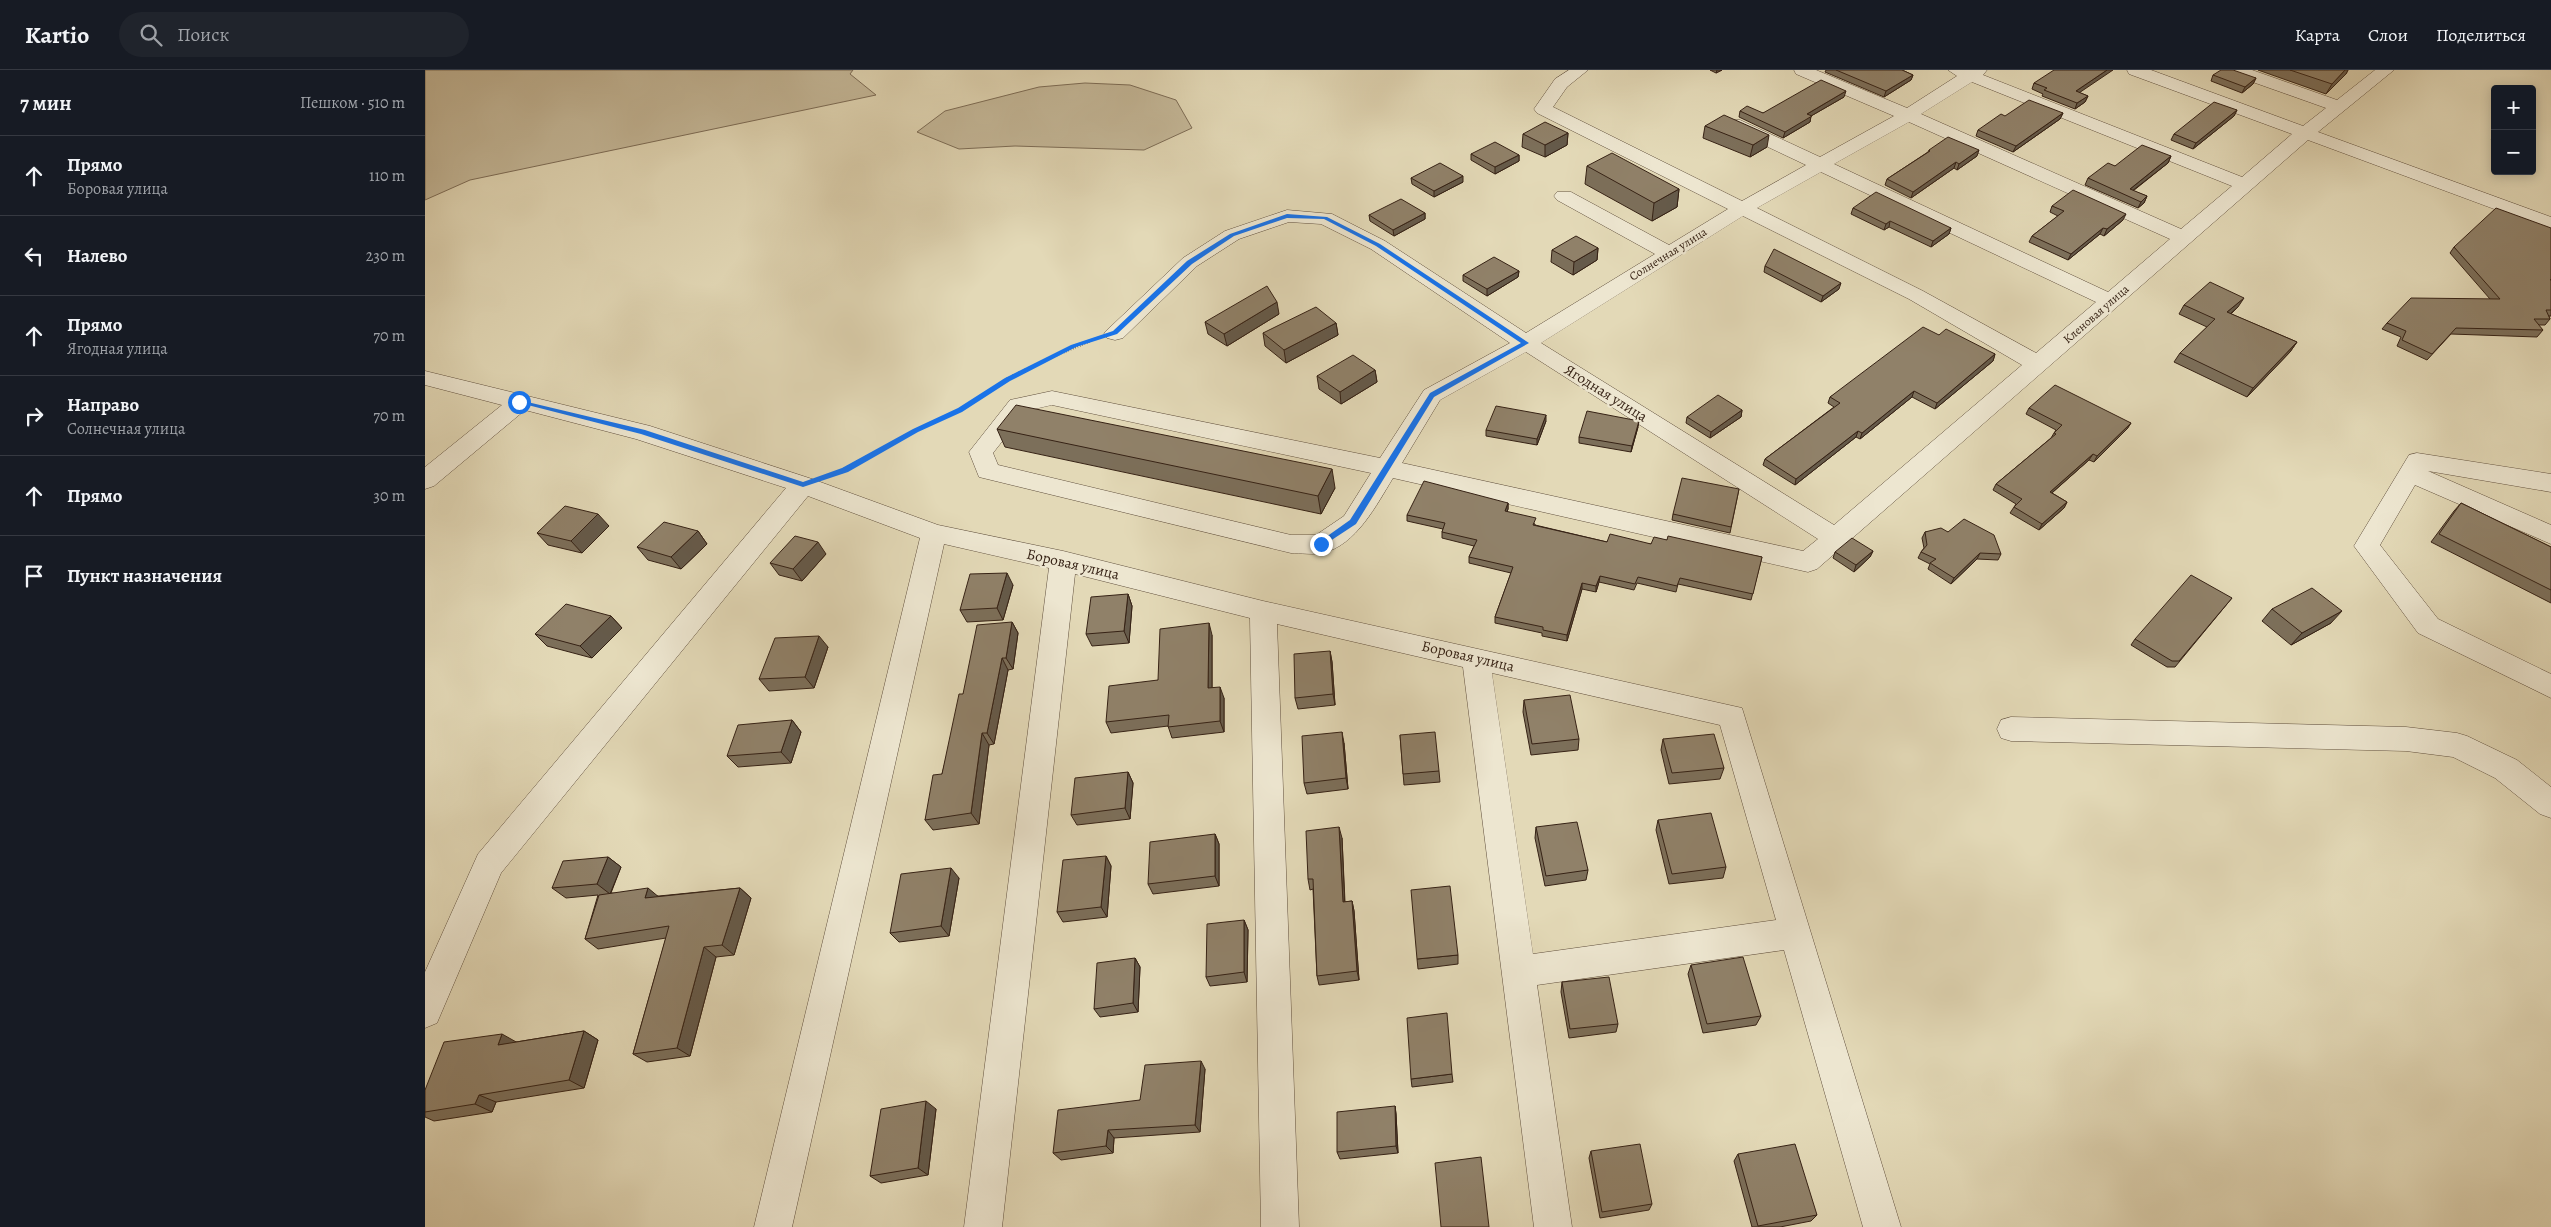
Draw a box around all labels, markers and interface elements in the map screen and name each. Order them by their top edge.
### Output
search box [119,12,469,57]
text: Kartio [25,19,89,51]
icon: search [137,21,165,49]
text: Поиск [177,22,229,48]
text: Карта [2295,23,2340,47]
text: Слои [2368,23,2408,47]
text: Поделиться [2436,23,2526,47]
map controls [2491,85,2536,175]
button: + [2491,85,2536,130]
text: 7 мин [20,89,72,117]
text: Пешком · 510 m [300,92,405,114]
button: − [2491,130,2536,175]
text: Прямо [67,152,122,178]
icon: ahead [20,162,48,190]
text: 110 m [369,165,405,187]
text: Боровая улица [67,178,168,200]
street label: Солнечная улица [1626,223,1710,284]
icon: left [20,242,48,270]
text: Налево [67,243,127,269]
text: 230 m [366,245,405,267]
street label: Кленовая улица [2060,281,2133,347]
text: Прямо [67,312,122,338]
icon: ahead [20,322,48,350]
text: 70 m [373,325,405,347]
text: Ягодная улица [67,338,168,360]
street label: Ягодная улица [1561,360,1651,427]
route start [508,391,531,414]
text: Направо [67,392,139,418]
icon: right [20,402,48,430]
text: 70 m [373,405,405,427]
text: Солнечная улица [67,418,185,440]
icon: ahead [20,482,48,510]
text: Прямо [67,483,122,509]
text: 30 m [373,485,405,507]
route end [1310,533,1333,556]
street label: Боровая улица [1025,544,1121,584]
icon: arrive [20,562,48,590]
text: Пункт назначения [67,563,222,589]
street label: Боровая улица [1420,636,1516,676]

